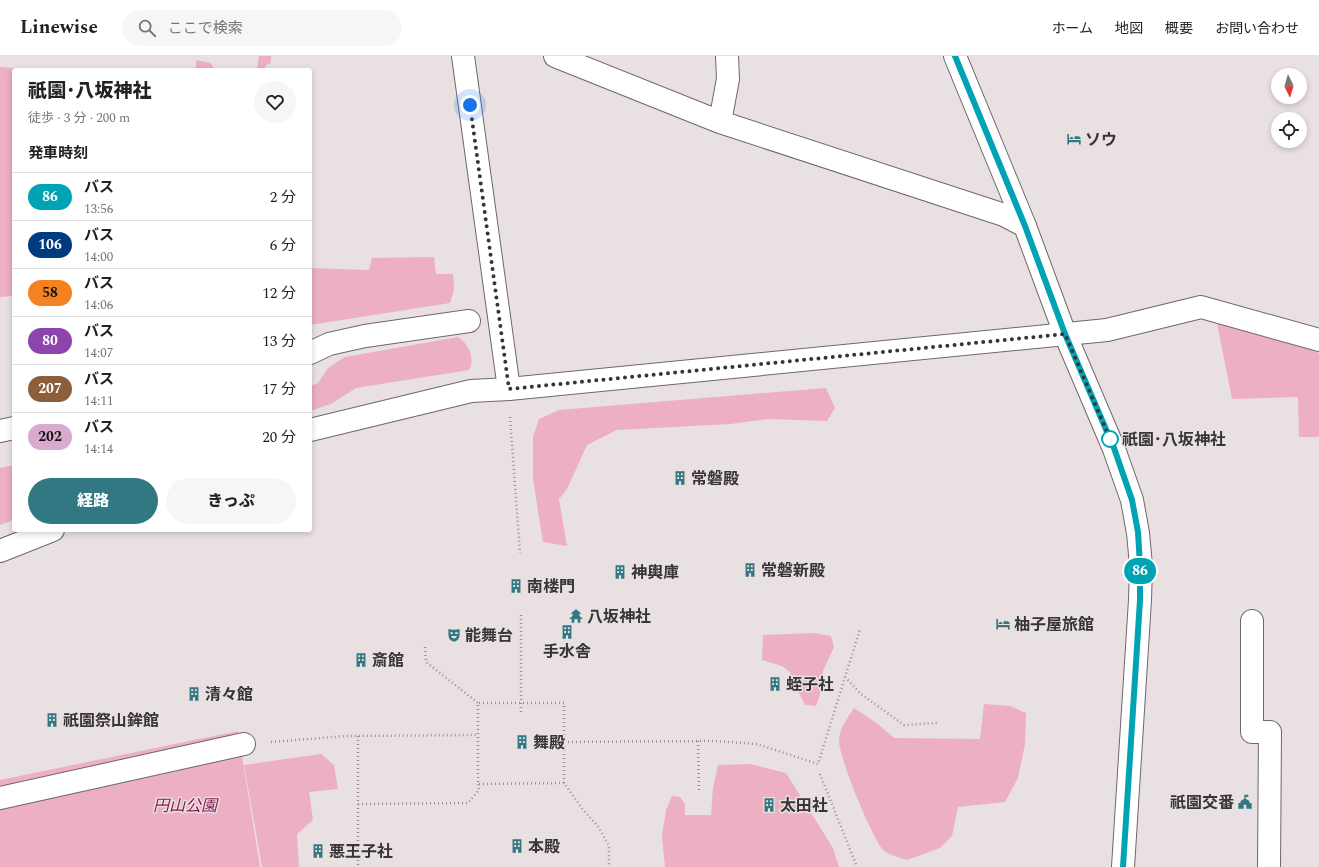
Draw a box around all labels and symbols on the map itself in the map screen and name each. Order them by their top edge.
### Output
north arrow [1271,68,1307,104]
your location [460,95,480,115]
place label: ソウ [1085,128,1117,152]
hotel icon: ソウ [1066,131,1082,147]
place label: 祇園･八坂神社 [1122,428,1226,452]
marker: 祇園･八坂神社 [1101,430,1119,448]
place label: 常磐殿 [691,467,739,491]
building icon: 常磐殿 [672,470,688,486]
line badge: 86 [1122,558,1158,584]
place label: 常磐新殿 [761,559,825,583]
place label: 神輿庫 [631,561,679,585]
building icon: 常磐新殿 [742,562,758,578]
building icon: 神輿庫 [612,564,628,580]
place label: 南楼門 [527,575,575,599]
building icon: 南楼門 [508,578,524,594]
place label: 八坂神社 [587,605,651,629]
temple icon: 八坂神社 [568,608,584,624]
place label: 柚子屋旅館 [1014,613,1094,637]
hotel icon: 柚子屋旅館 [995,616,1011,632]
place label: 能舞台 [465,624,513,648]
building icon: 手水舎 [559,624,575,640]
theatre icon: 能舞台 [446,627,462,643]
place label: 手水舎 [543,640,591,664]
place label: 斎館 [372,649,404,673]
building icon: 斎館 [353,652,369,668]
place label: 蛭子社 [786,673,834,697]
building icon: 蛭子社 [767,676,783,692]
place label: 清々館 [205,683,253,707]
building icon: 清々館 [186,686,202,702]
place label: 祇園祭山鉾館 [63,709,159,733]
building icon: 祇園祭山鉾館 [44,712,60,728]
place label: 舞殿 [533,731,565,755]
building icon: 舞殿 [514,734,530,750]
place label: 祇園交番 [1170,791,1234,815]
park label: 円山公園 [153,794,219,818]
place label: 太田社 [780,794,828,818]
public building icon: 祇園交番 [1237,794,1253,810]
building icon: 太田社 [761,797,777,813]
place label: 本殿 [528,835,560,859]
building icon: 本殿 [509,838,525,854]
place label: 悪王子社 [329,840,393,864]
building icon: 悪王子社 [310,843,326,859]

